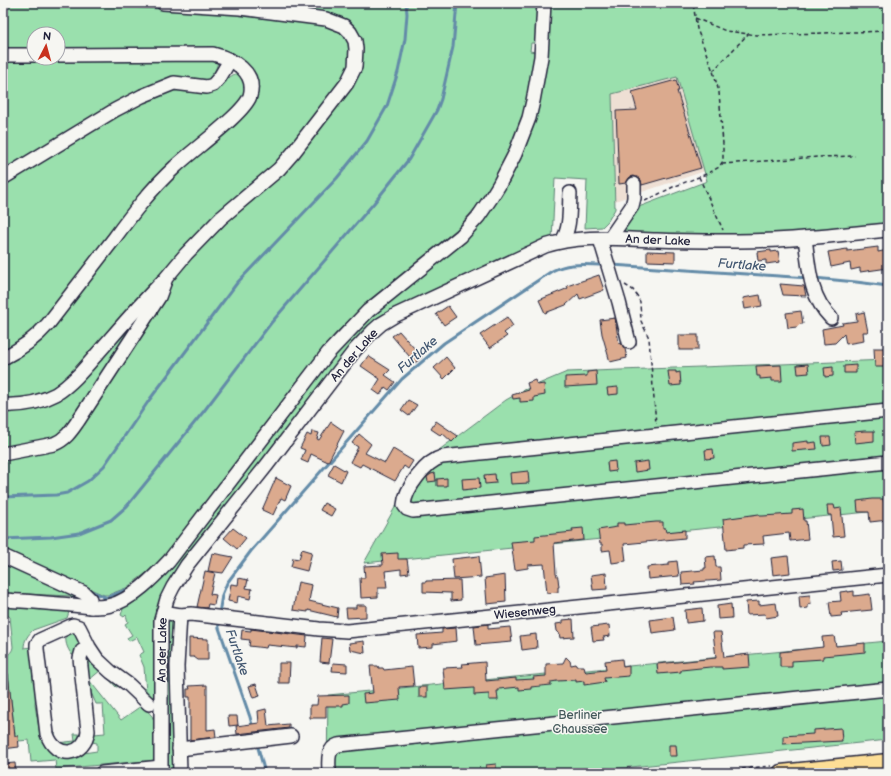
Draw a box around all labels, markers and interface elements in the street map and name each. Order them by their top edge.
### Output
north arrow [26,26,66,66]
text: N [42,30,52,43]
street label: An der Lake [625,232,691,249]
water label: Furtlake [717,255,767,275]
street label: An der Lake [327,326,381,385]
water label: Furtlake [394,333,441,377]
street label: Wiesenweg [493,602,557,623]
street label: An der Lake [154,617,171,683]
water label: Furtlake [222,627,253,678]
park label: Berliner Chaussee [553,708,607,737]

